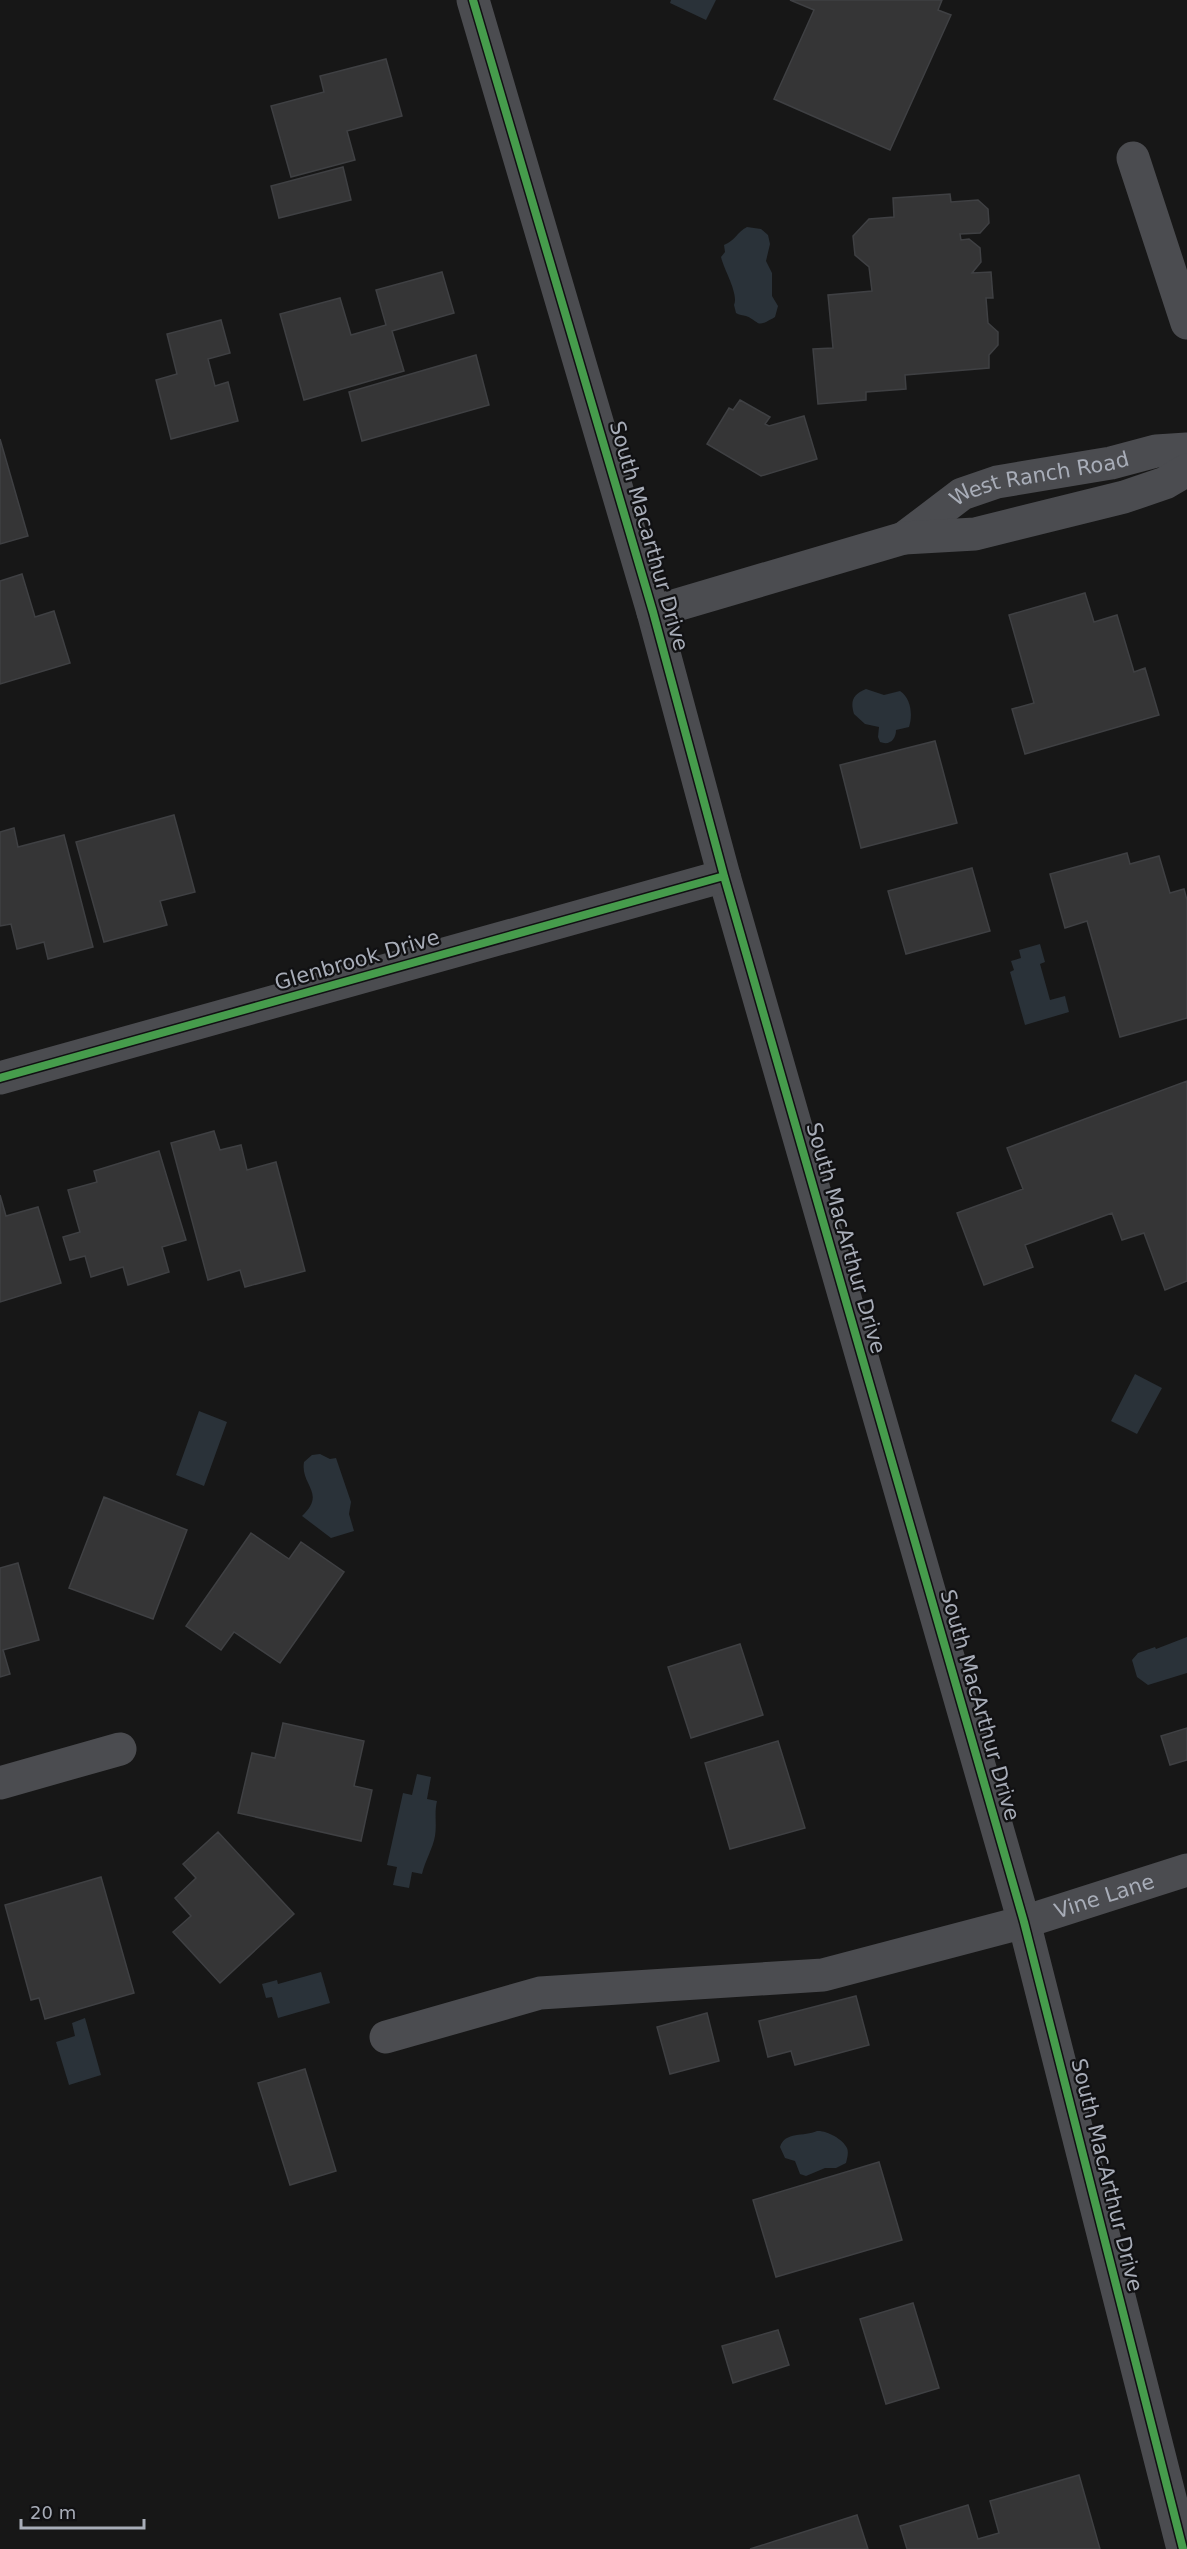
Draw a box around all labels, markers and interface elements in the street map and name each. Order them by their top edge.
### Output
street label: South Macarthur Drive [605,418,693,654]
street label: West Ranch Road [945,447,1132,511]
street label: Glenbrook Drive [272,925,442,995]
street label: South MacArthur Drive [801,1120,891,1356]
street label: South MacArthur Drive [935,1587,1025,1823]
street label: Vine Lane [1051,1869,1157,1924]
street label: South MacArthur Drive [1066,2056,1148,2294]
scale bar [21,2492,144,2530]
text: 20 m [30,2502,76,2523]

